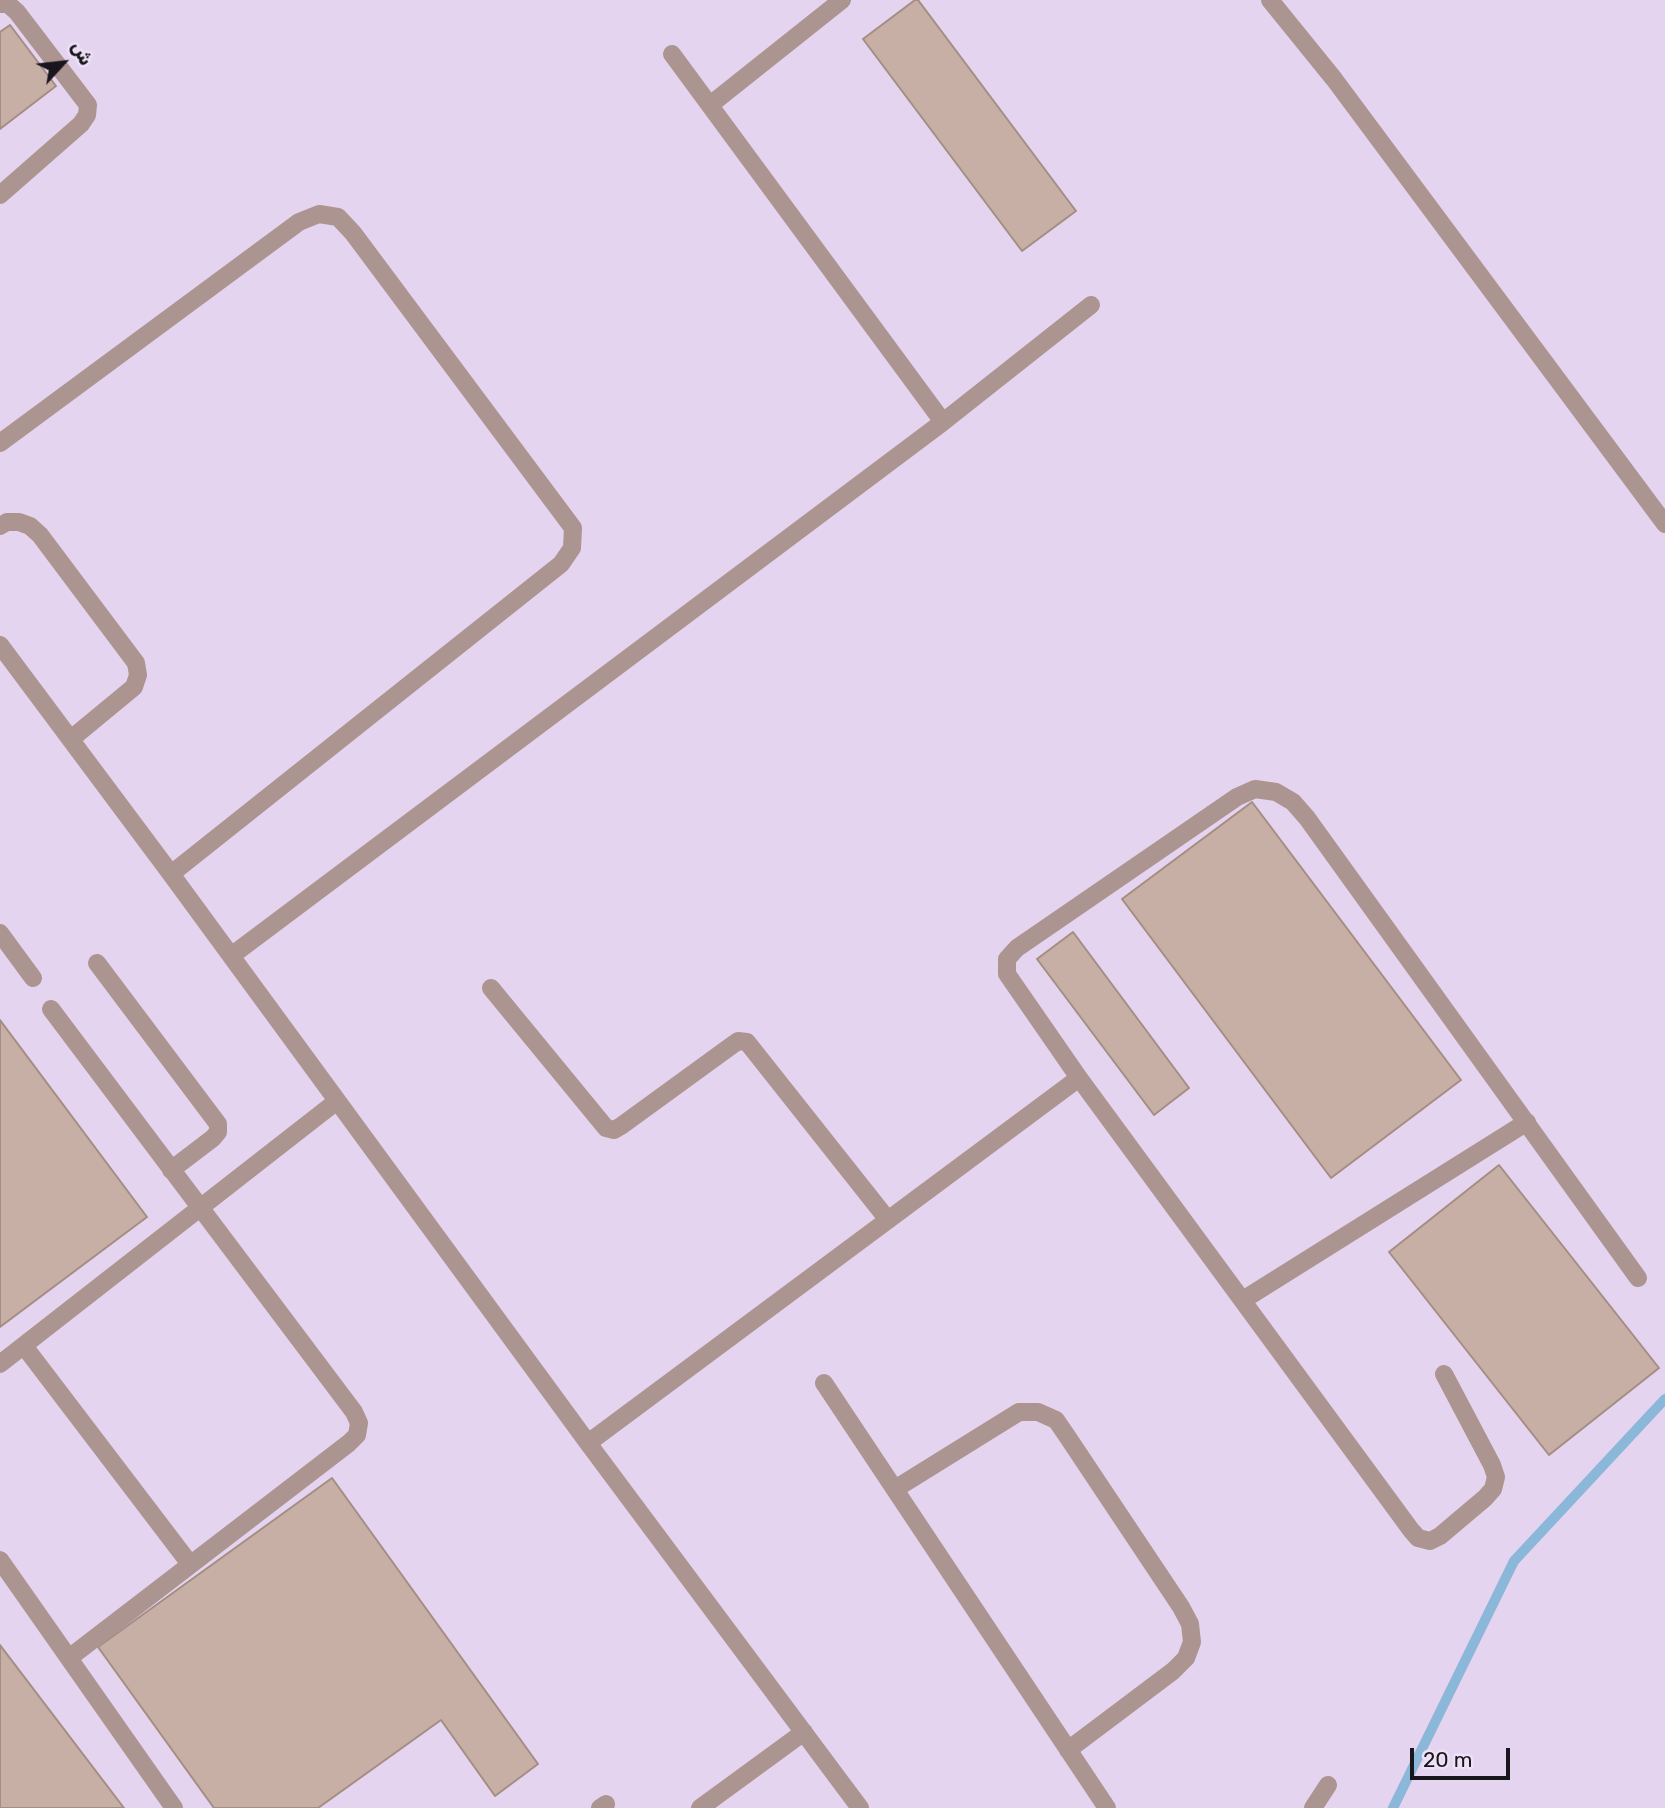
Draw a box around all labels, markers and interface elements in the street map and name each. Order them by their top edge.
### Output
north arrow [28,28,98,98]
text: ش [66,37,98,69]
scale bar [1413,1734,1513,1778]
text: 20 m [1423,1747,1472,1772]

